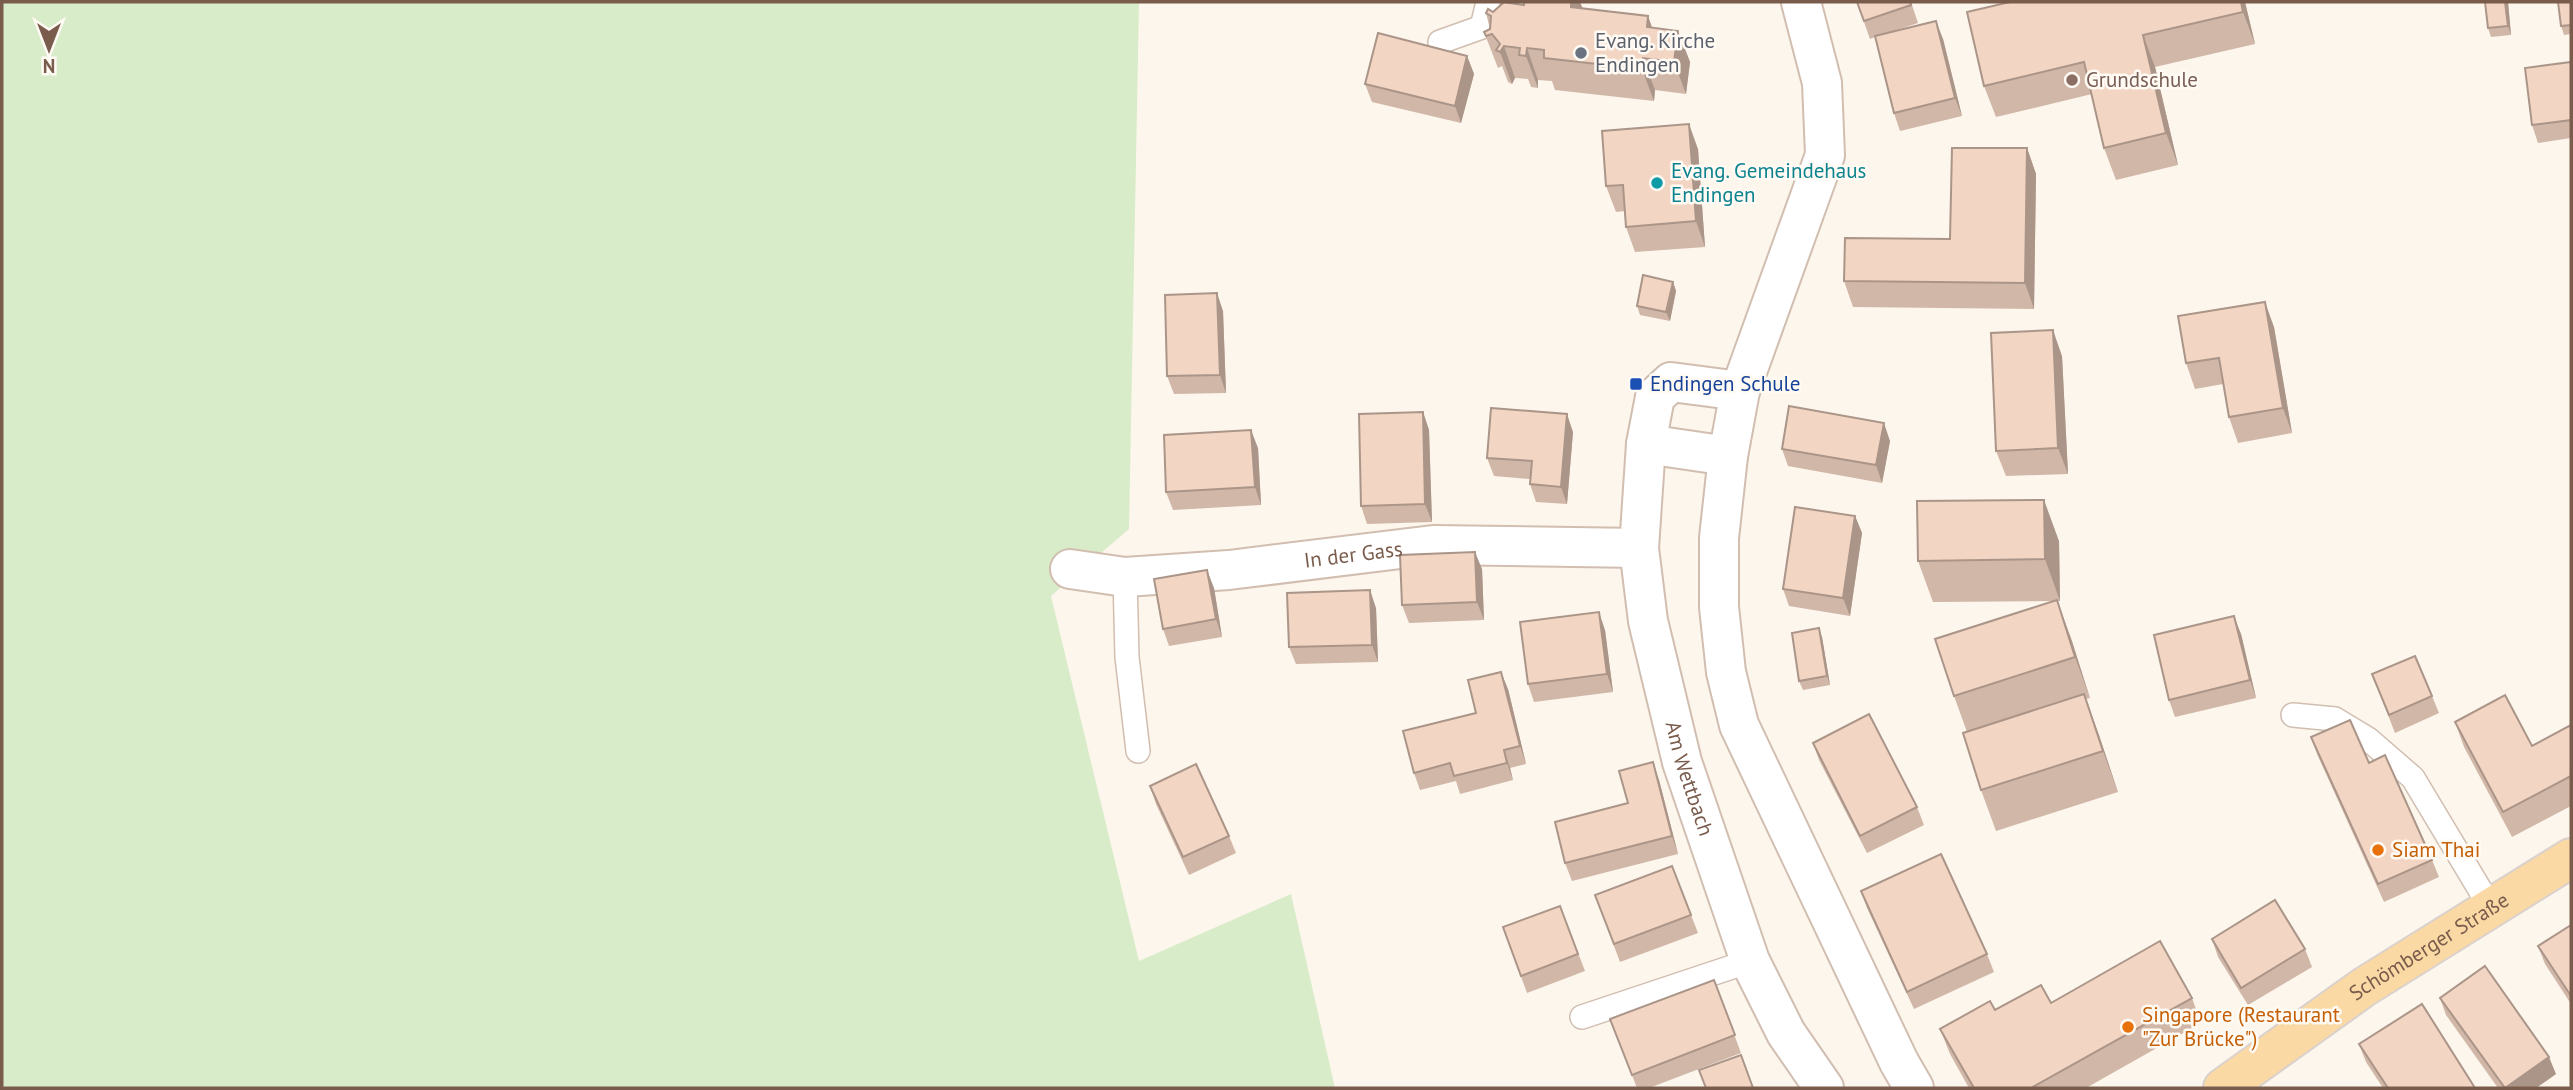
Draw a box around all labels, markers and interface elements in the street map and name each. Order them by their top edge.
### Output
north arrow [14,14,84,84]
place label: Evang. Kirche Endingen [1595,27,1715,78]
marker: Evang. Kirche Endingen [1573,45,1589,61]
text: N [43,54,55,78]
place label: Grundschule [2086,66,2198,93]
marker: Grundschule [2064,72,2080,88]
place label: Evang. Gemeindehaus Endingen [1671,157,1866,208]
marker: Evang. Gemeindehaus Endingen [1649,175,1665,191]
place label: Endingen Schule [1650,370,1800,397]
marker: Endingen Schule [1628,376,1644,392]
street label: In der Gass [1302,535,1404,574]
street label: Am Wettbach [1660,718,1720,839]
place label: Siam Thai [2392,836,2480,863]
marker: Siam Thai [2370,842,2386,858]
street label: Schömberger Straße [2344,886,2514,1006]
place label: Singapore (Restaurant "Zur Brücke") [2142,1001,2340,1052]
marker: Singapore (Restaurant "Zur Brücke") [2120,1019,2136,1035]

